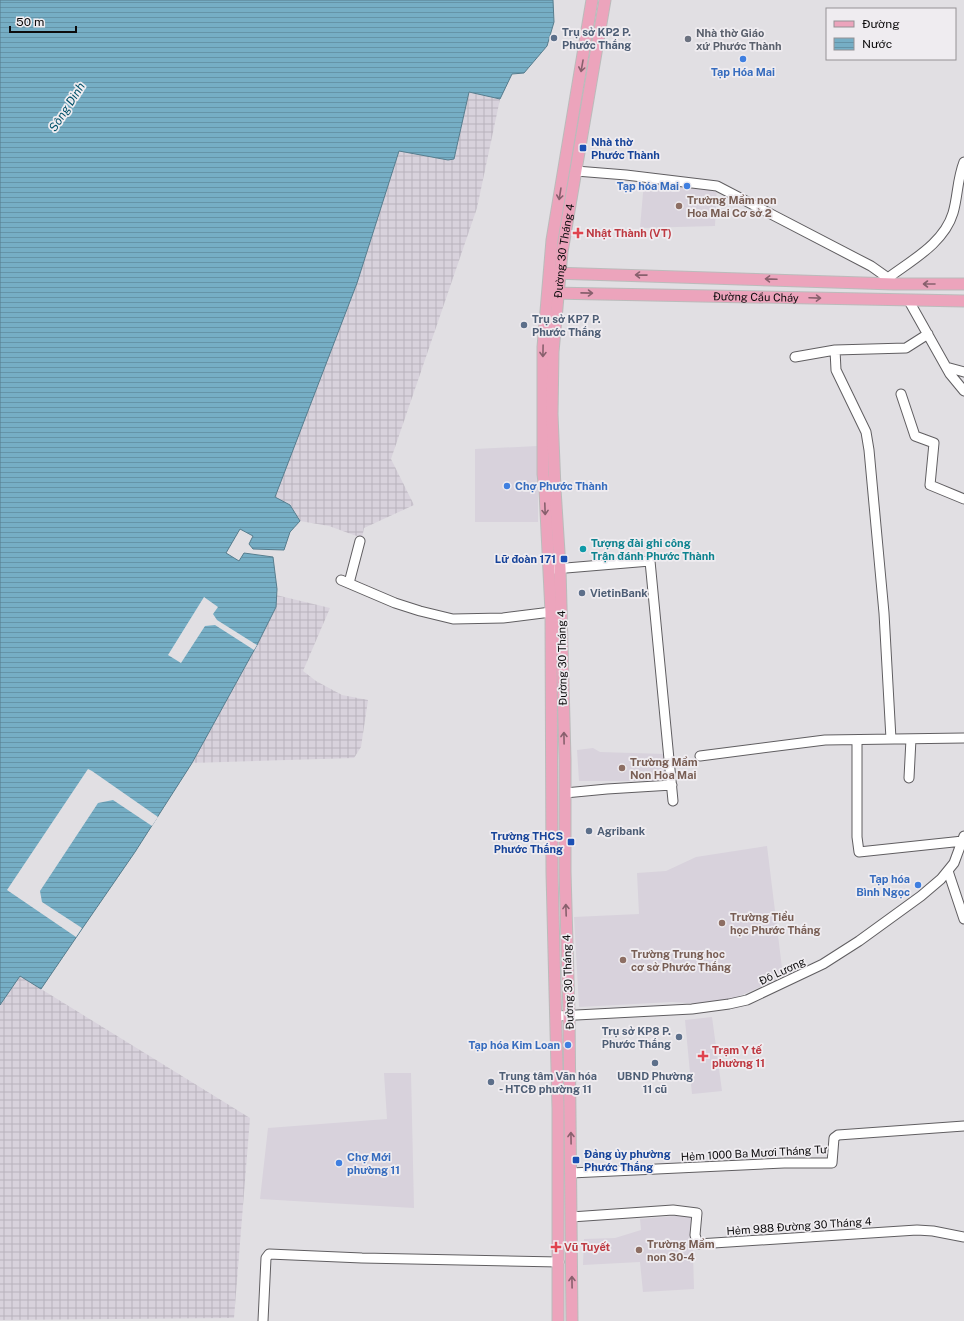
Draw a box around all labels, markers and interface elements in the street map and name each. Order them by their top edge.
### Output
scale bar [10,8,76,34]
legend [826,8,956,60]
text: 50 m [16,15,44,29]
text: Đường [862,17,900,31]
place label: Trụ sở KP2 P. Phước Thắng [562,26,631,51]
place label: Nhà thờ Giáo xứ Phước Thành [696,27,781,52]
marker: Trụ sở KP2 P. Phước Thắng [549,33,559,43]
marker: Nhà thờ Giáo xứ Phước Thành [683,34,693,44]
text: Nước [862,37,892,51]
marker: Tạp Hóa Mai [738,54,748,64]
one-way arrow [578,59,586,72]
place label: Tạp Hóa Mai [711,66,775,79]
water label: Sông Dinh [46,80,88,134]
place label: Nhà thờ Phước Thành [591,136,660,161]
marker: Nhà thờ Phước Thành [578,143,588,153]
place label: Tạp hóa Mai [617,180,679,193]
marker: Tạp hóa Mai [682,181,692,191]
one-way arrow [556,187,564,200]
place label: Trường Mầm non Hoa Mai Cơ sở 2 [687,194,776,219]
marker: Trường Mầm non Hoa Mai Cơ sở 2 [674,201,684,211]
street label: Đường 30 Tháng 4 [552,203,576,299]
place label: Nhật Thành (VT) [586,227,672,240]
marker: Nhật Thành (VT) [573,228,583,238]
one-way arrow [635,271,648,279]
one-way arrow [765,276,778,283]
one-way arrow [923,280,936,288]
one-way arrow [580,289,593,297]
street label: Đường Cầu Cháy [713,290,799,304]
one-way arrow [808,295,821,302]
place label: Trụ sở KP7 P. Phước Thắng [532,313,601,338]
marker: Trụ sở KP7 P. Phước Thắng [519,320,529,330]
one-way arrow [539,344,547,357]
place label: Chợ Phước Thành [515,480,608,493]
marker: Chợ Phước Thành [502,481,512,491]
one-way arrow [541,502,549,515]
place label: Tượng đài ghi công Trận đánh Phước Thành [591,537,715,563]
marker: Tượng đài ghi công Trận đánh Phước Thành [578,544,588,554]
place label: Lữ đoàn 171 [495,553,556,565]
marker: Lữ đoàn 171 [559,554,569,564]
place label: VietinBank [590,587,648,599]
marker: VietinBank [577,588,587,598]
street label: Đường 30 Tháng 4 [555,610,569,706]
one-way arrow [560,732,568,745]
place label: Trường Mầm Non Hoa Mai [630,756,698,781]
marker: Trường Mầm Non Hoa Mai [617,763,627,773]
place label: Agribank [597,825,646,837]
marker: Agribank [584,826,594,836]
place label: Trường THCS Phước Thắng [491,830,563,855]
marker: Trường THCS Phước Thắng [566,837,576,847]
place label: Tạp hóa Bình Ngọc [856,873,910,899]
marker: Tạp hóa Bình Ngọc [913,880,923,890]
one-way arrow [562,904,570,917]
place label: Trường Tiểu học Phước Thắng [730,910,821,937]
marker: Trường Tiểu học Phước Thắng [717,918,727,928]
street label: Đường 30 Tháng 4 [560,934,576,1030]
place label: Trường Trung học cơ sở Phước Thắng [631,948,731,973]
marker: Trường Trung học cơ sở Phước Thắng [618,955,628,965]
street label: Đô Lương [757,955,807,987]
place label: Trụ sở KP8 P. Phước Thắng [602,1025,671,1050]
marker: Trụ sở KP8 P. Phước Thắng [674,1032,684,1042]
place label: Tạp hóa Kim Loan [469,1039,560,1052]
marker: Tạp hóa Kim Loan [563,1040,573,1050]
place label: Trạm Y tế phường 11 [712,1044,765,1069]
marker: Trạm Y tế phường 11 [697,1050,709,1062]
marker: UBND Phường 11 cũ [650,1058,660,1068]
place label: Trung tâm Văn hóa - HTCĐ phường 11 [499,1070,597,1095]
place label: UBND Phường 11 cũ [617,1070,693,1095]
marker: Trung tâm Văn hóa - HTCĐ phường 11 [486,1077,496,1087]
one-way arrow [567,1132,575,1145]
street label: Hẻm 1000 Ba Mươi Tháng Tư [680,1143,828,1163]
place label: Đảng ủy phường Phước Thắng [584,1148,671,1173]
place label: Chợ Mới phường 11 [347,1151,400,1176]
marker: Đảng ủy phường Phước Thắng [571,1155,581,1165]
marker: Chợ Mới phường 11 [334,1158,344,1168]
street label: Hẻm 988 Đường 30 Tháng 4 [726,1215,872,1237]
place label: Trường Mầm non 30-4 [647,1238,715,1263]
place label: Vũ Tuyết [564,1241,611,1253]
marker: Vũ Tuyết [551,1242,561,1252]
marker: Trường Mầm non 30-4 [634,1245,644,1255]
one-way arrow [568,1276,575,1289]

